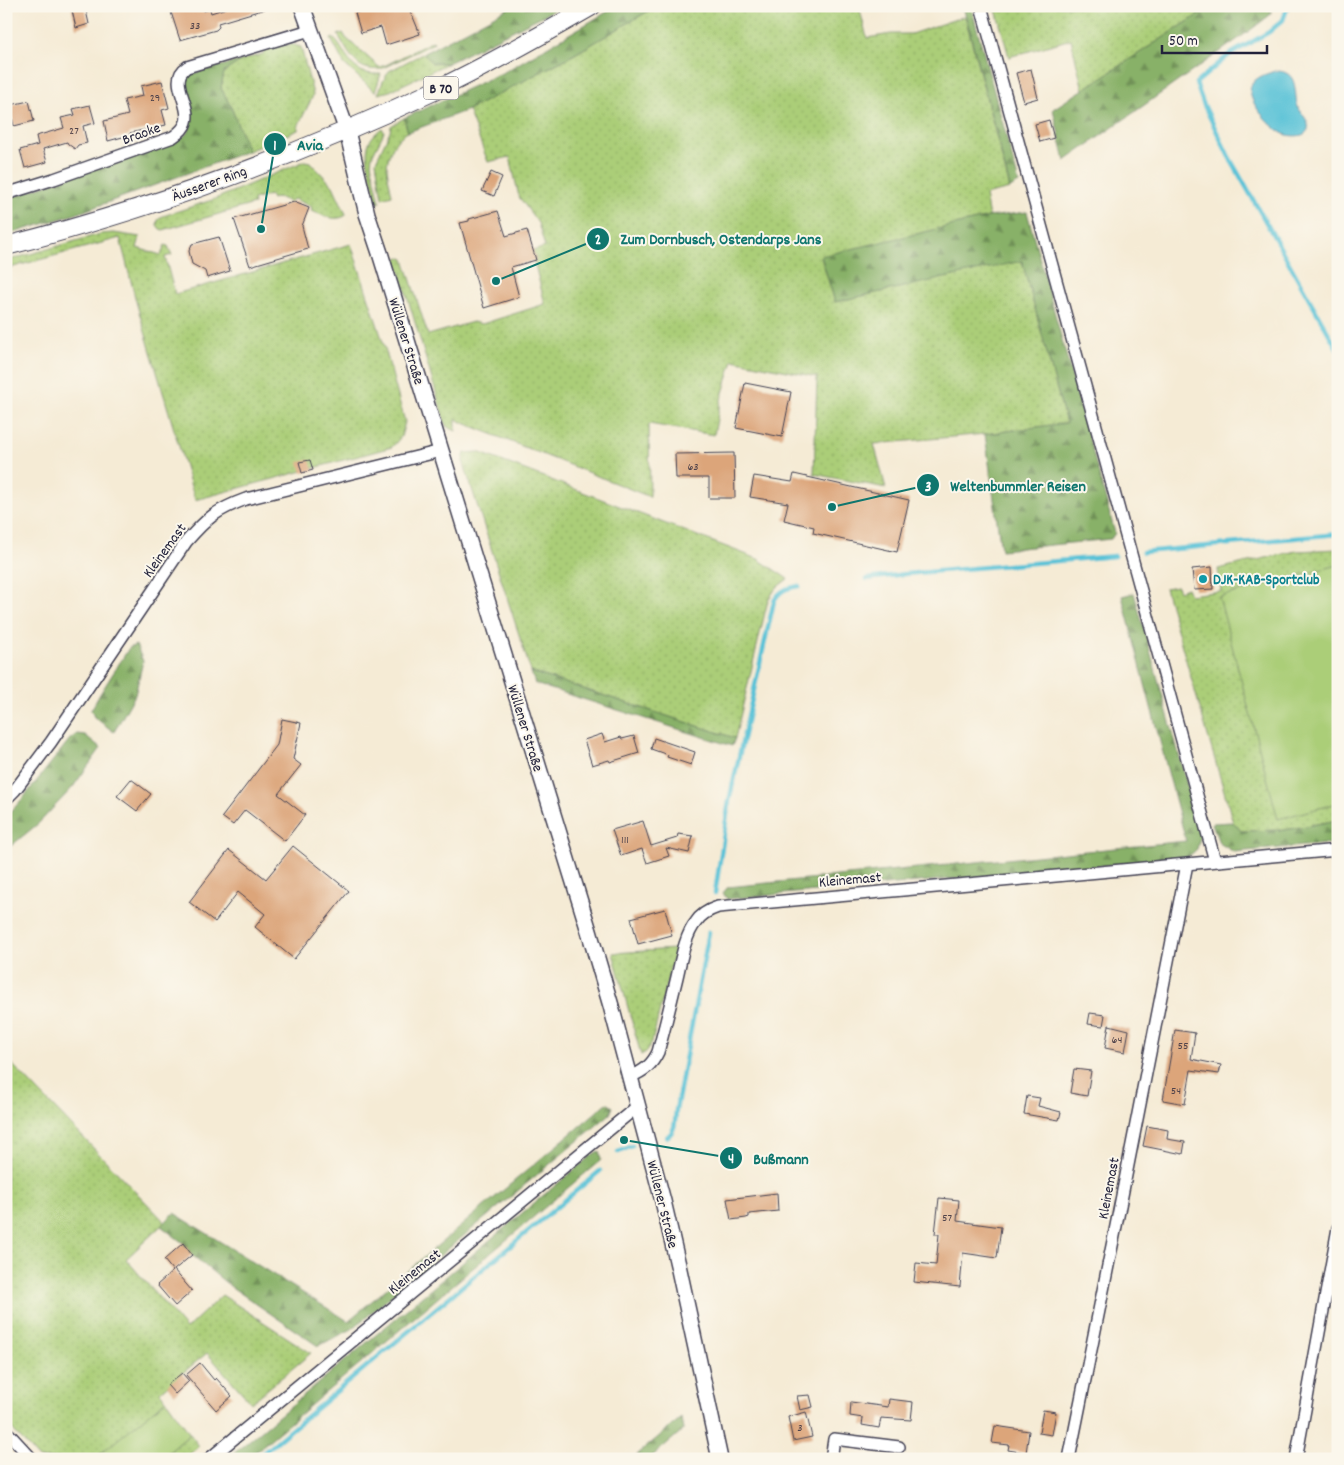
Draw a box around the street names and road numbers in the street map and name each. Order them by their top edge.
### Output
road number: B 70 [424,76,458,100]
street label: Braoke [120,118,164,152]
street label: Äusserer Ring [169,161,250,209]
street label: Wüllener Straße [381,295,429,388]
street label: Kleinemast [138,519,193,583]
street label: Wüllener Straße [500,682,548,775]
street label: Kleinemast [818,867,883,895]
street label: Kleinemast [1093,1155,1127,1221]
street label: Wüllener Straße [640,1158,683,1251]
street label: Kleinemast [384,1244,447,1301]

